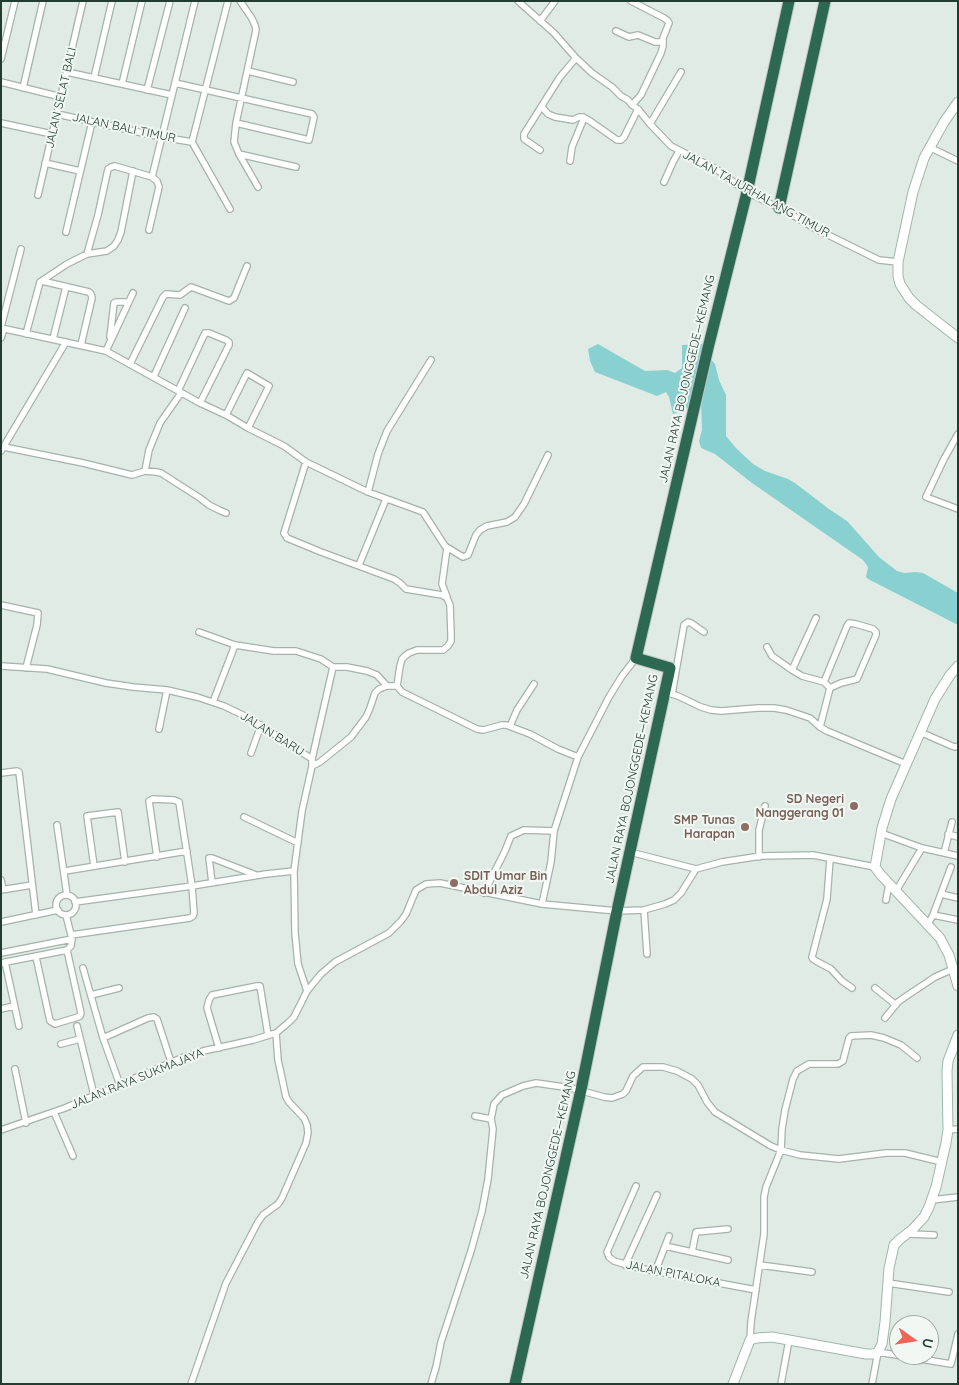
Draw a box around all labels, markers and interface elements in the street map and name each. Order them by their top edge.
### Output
street label: JALAN SELAT BALI [42,46,80,150]
street label: JALAN BALI TIMUR [71,110,177,146]
street label: JALAN TAJURHALANG TIMUR [680,147,832,241]
street label: JALAN RAYA BOJONGGEDE—KEMANG [656,273,718,485]
street label: JALAN RAYA BOJONGGEDE—KEMANG [603,673,661,885]
street label: JALAN BARU [237,709,307,759]
place label: SD Negeri Nanggerang 01 [756,792,844,820]
marker: SD Negeri Nanggerang 01 [848,800,860,812]
place label: SMP Tunas Harapan [674,813,735,841]
marker: SMP Tunas Harapan [739,821,751,833]
place label: SDIT Umar Bin Abdul Aziz [464,869,547,897]
marker: SDIT Umar Bin Abdul Aziz [448,877,460,889]
street label: JALAN RAYA SUKMAJAYA [68,1046,206,1112]
street label: JALAN RAYA BOJONGGEDE—KEMANG [517,1069,579,1281]
street label: JALAN PITALOKA [624,1258,722,1290]
north arrow [889,1315,939,1365]
text: U [918,1336,938,1350]

